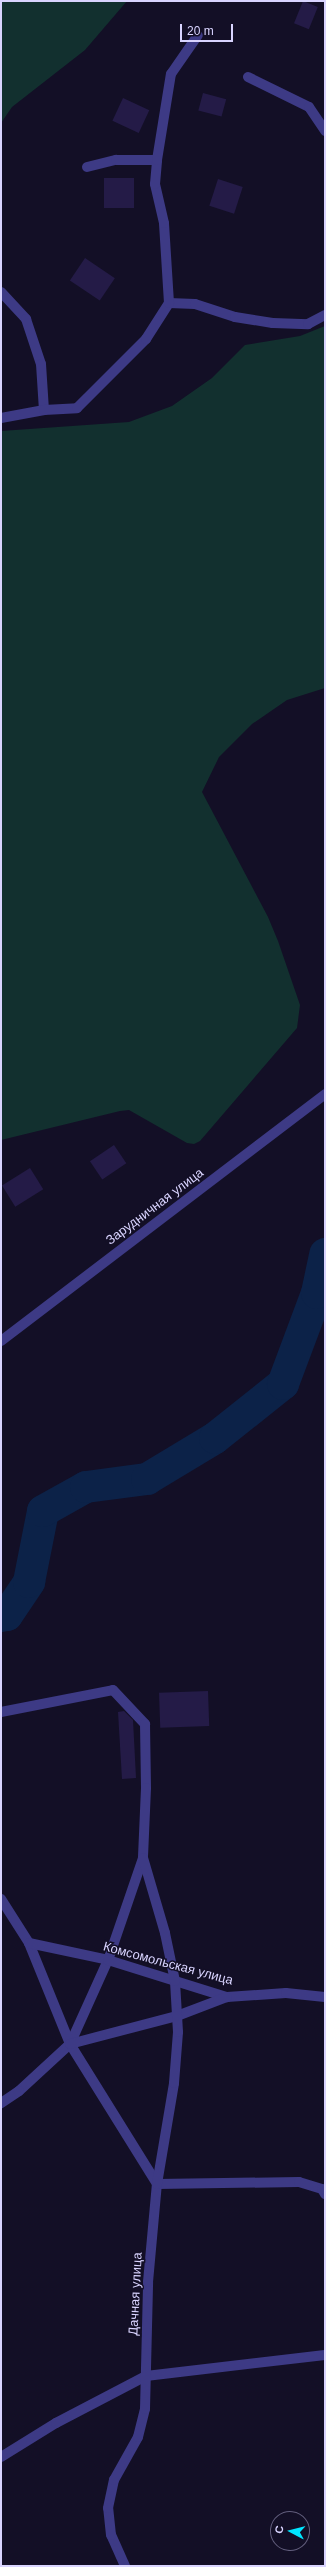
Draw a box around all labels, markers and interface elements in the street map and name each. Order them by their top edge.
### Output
scale bar [182,16,235,42]
text: 20 m [187,24,214,38]
street label: Зарудничная улица [103,1165,207,1249]
street label: Комсомольская улица [101,1939,235,1989]
street label: Дачная улица [126,2252,146,2336]
north arrow [270,2511,310,2551]
text: С [273,2525,286,2534]

